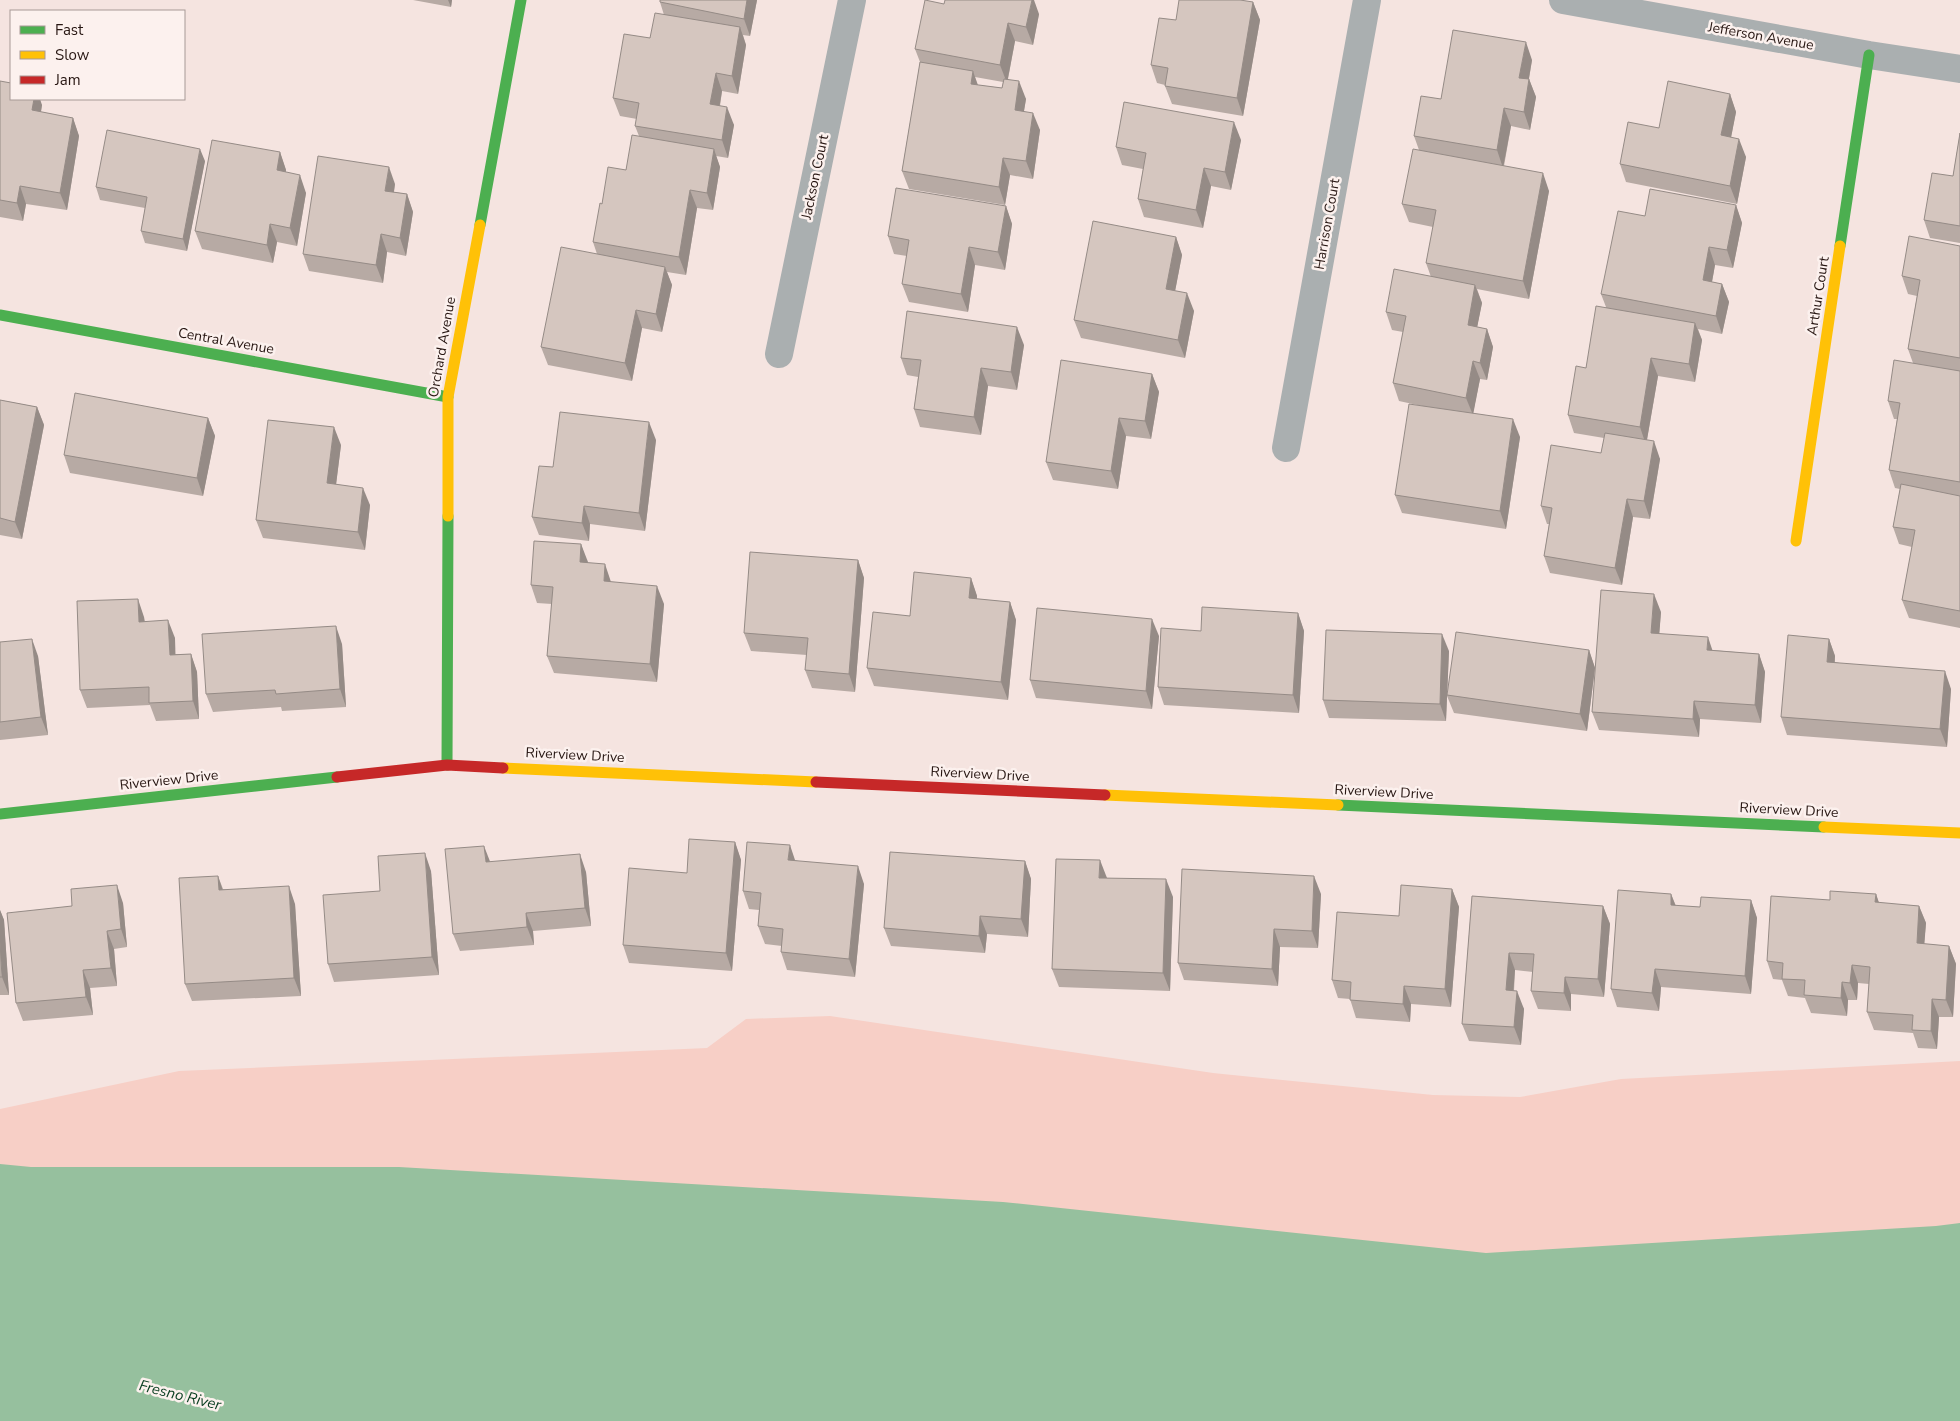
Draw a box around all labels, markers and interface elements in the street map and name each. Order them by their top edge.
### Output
legend [10,10,185,100]
street label: Jefferson Avenue [1706,17,1815,55]
text: Fast [55,20,84,40]
text: Slow [55,45,90,65]
text: Jam [54,70,81,90]
street label: Jackson Court [797,133,833,222]
street label: Harrison Court [1310,177,1344,271]
street label: Arthur Court [1802,255,1834,337]
street label: Orchard Avenue [424,295,460,399]
street label: Central Avenue [177,323,275,359]
street label: Riverview Drive [525,743,625,767]
street label: Riverview Drive [930,762,1030,786]
street label: Riverview Drive [119,765,219,795]
street label: Riverview Drive [1334,780,1434,804]
street label: Riverview Drive [1739,798,1839,822]
water label: Fresno River [137,1375,224,1415]

